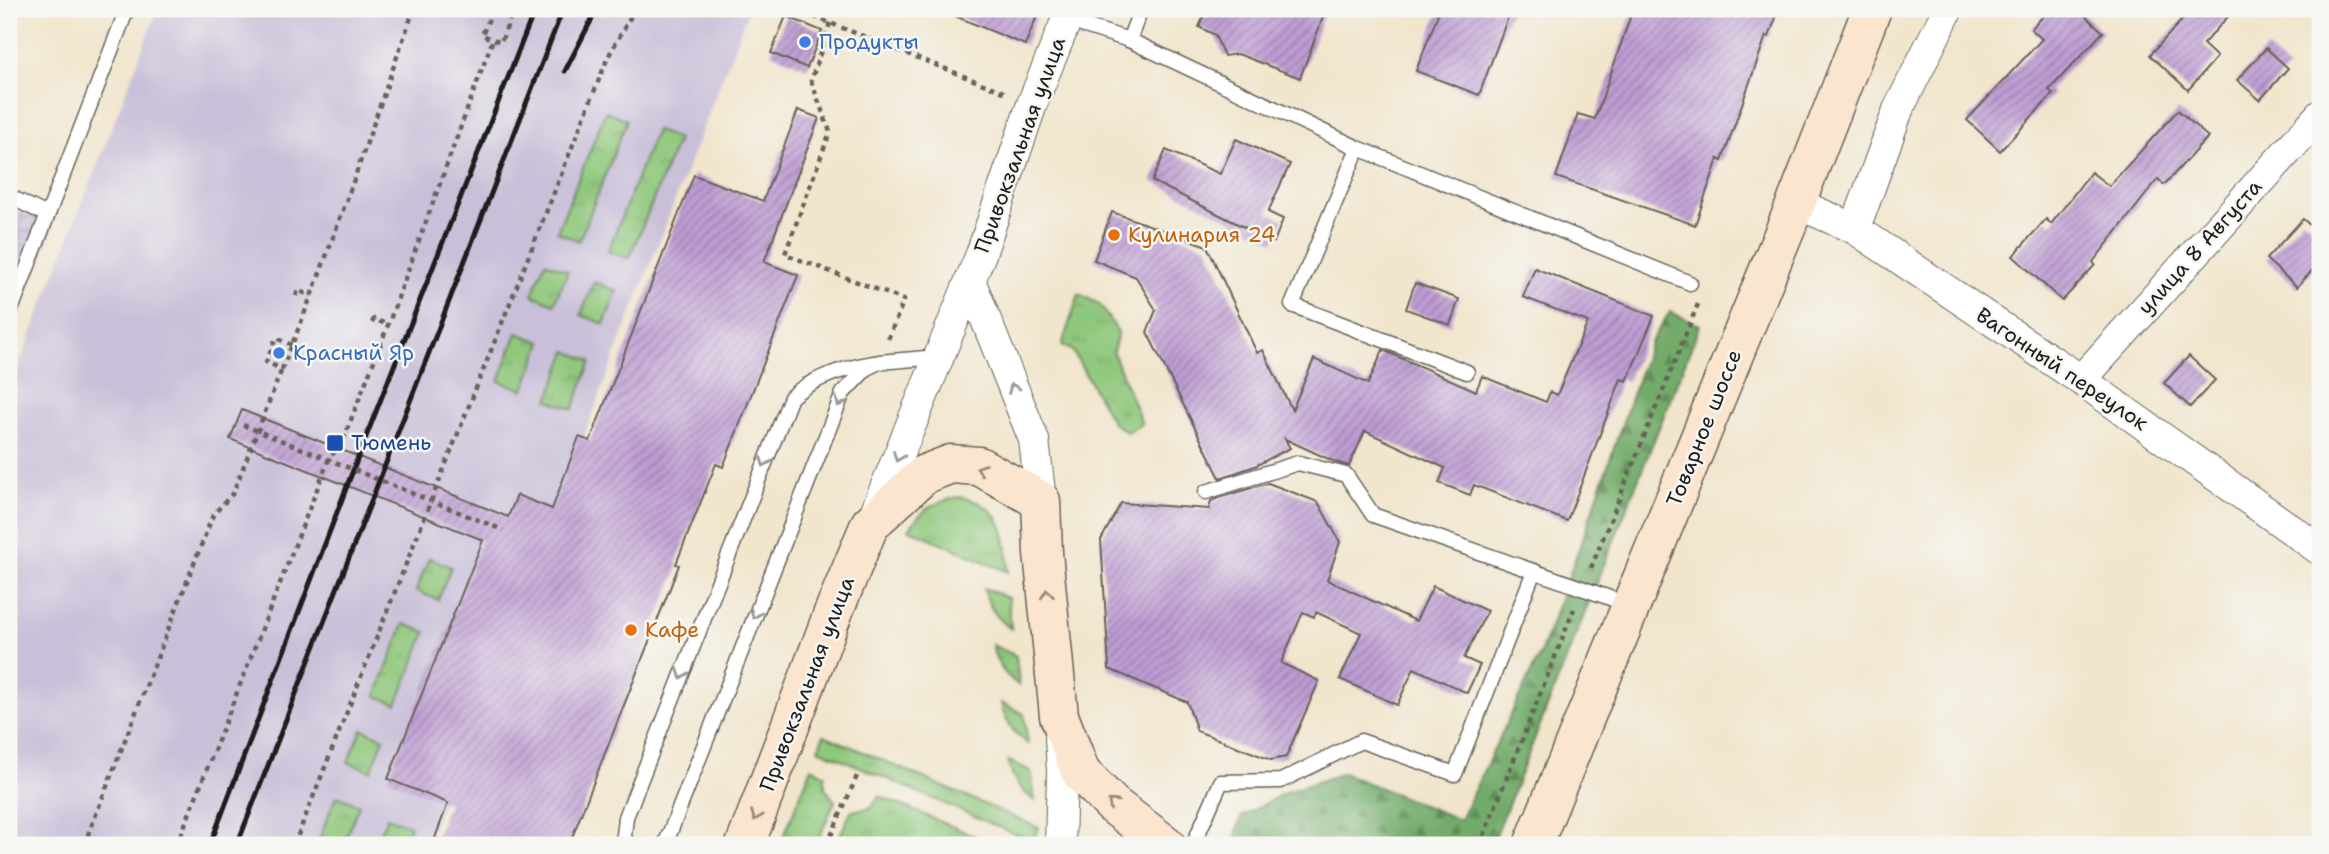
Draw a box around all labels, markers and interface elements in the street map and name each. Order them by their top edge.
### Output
place label: Продукты [819,28,919,56]
street label: Привокзальная улица [968,33,1072,257]
marker: Продукты [797,34,813,50]
street label: улица 8 Августа [2132,173,2268,321]
place label: Кулинария 24 [1128,221,1275,249]
marker: Кулинария 24 [1106,227,1122,243]
street label: Вагонный переулок [1971,301,2153,437]
place label: Красный Яр [293,339,414,367]
marker: Красный Яр [271,345,287,361]
street label: Товарное шоссе [1660,345,1748,511]
one-way arrow [1008,382,1022,394]
one-way arrow [834,395,848,408]
place label: Тюмень [351,429,431,457]
marker: Тюмень [325,433,345,453]
one-way arrow [892,450,906,462]
one-way arrow [760,455,774,467]
one-way arrow [975,463,987,477]
street label: Привокзальная улица [753,573,861,795]
one-way arrow [1040,588,1055,599]
one-way arrow [750,607,764,619]
place label: Кафе [645,616,699,644]
marker: Кафе [623,622,639,638]
one-way arrow [677,667,691,679]
one-way arrow [1107,799,1120,811]
one-way arrow [751,809,765,821]

